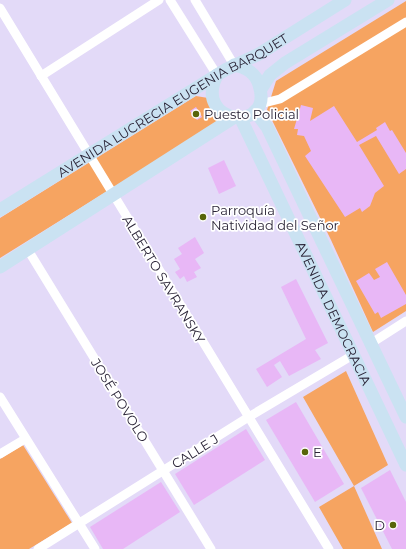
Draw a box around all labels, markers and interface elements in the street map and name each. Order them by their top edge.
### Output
street label: AVENIDA LUCRECIA EUGENIA BARQUET [54,30,291,180]
place label: Puesto Policial [204,106,299,122]
marker: Puesto Policial [191,109,201,119]
place label: Parroquía Natividad del Señor [211,202,339,233]
street label: ALBERTO SAVRANSKY [119,212,209,346]
marker: Parroquía Natividad del Señor [198,212,208,222]
street label: AVENIDA DEMOCRACIA [292,239,375,388]
street label: JOSÉ POVOLO [87,354,152,445]
street label: CALLE J [169,430,221,472]
place label: E [313,444,322,460]
marker: E [300,447,310,457]
place label: D [374,517,385,533]
marker: D [388,520,398,530]

